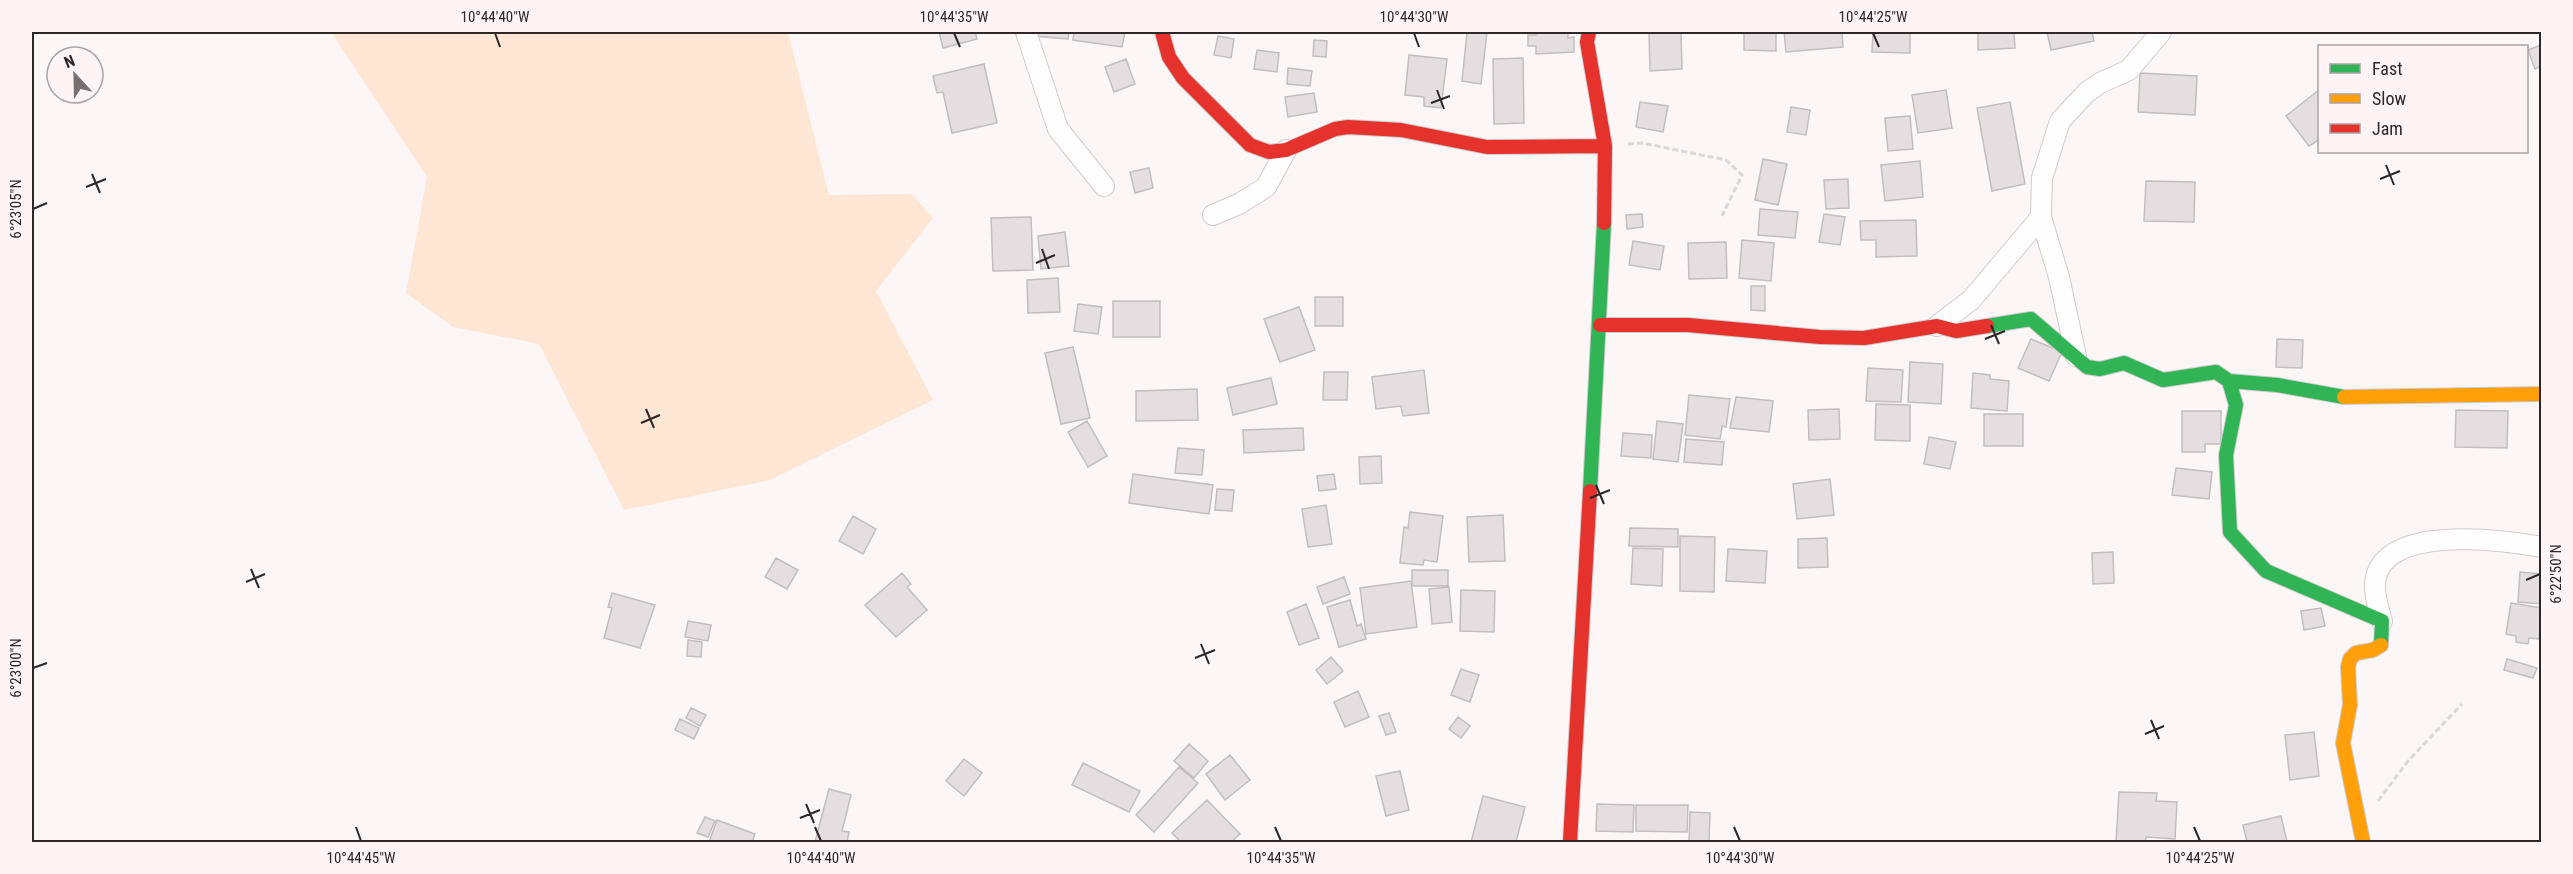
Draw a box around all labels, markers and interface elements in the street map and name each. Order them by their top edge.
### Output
text: 10°44'40"W [461,8,530,26]
text: 10°44'35"W [920,8,989,26]
text: 10°44'30"W [1380,8,1449,26]
text: 10°44'25"W [1839,8,1908,26]
north arrow [45,45,105,105]
legend [2318,45,2528,153]
text: N [61,51,78,72]
text: Fast [2372,58,2403,79]
text: Slow [2372,88,2407,109]
text: Jam [2372,118,2403,139]
text: 6°23'05"N [7,179,25,239]
text: 6°22'50"N [2547,544,2565,604]
text: 6°23'00"N [7,638,25,698]
text: 10°44'45"W [327,849,396,867]
text: 10°44'40"W [787,849,856,867]
text: 10°44'35"W [1247,849,1316,867]
text: 10°44'30"W [1706,849,1775,867]
text: 10°44'25"W [2166,849,2235,867]

